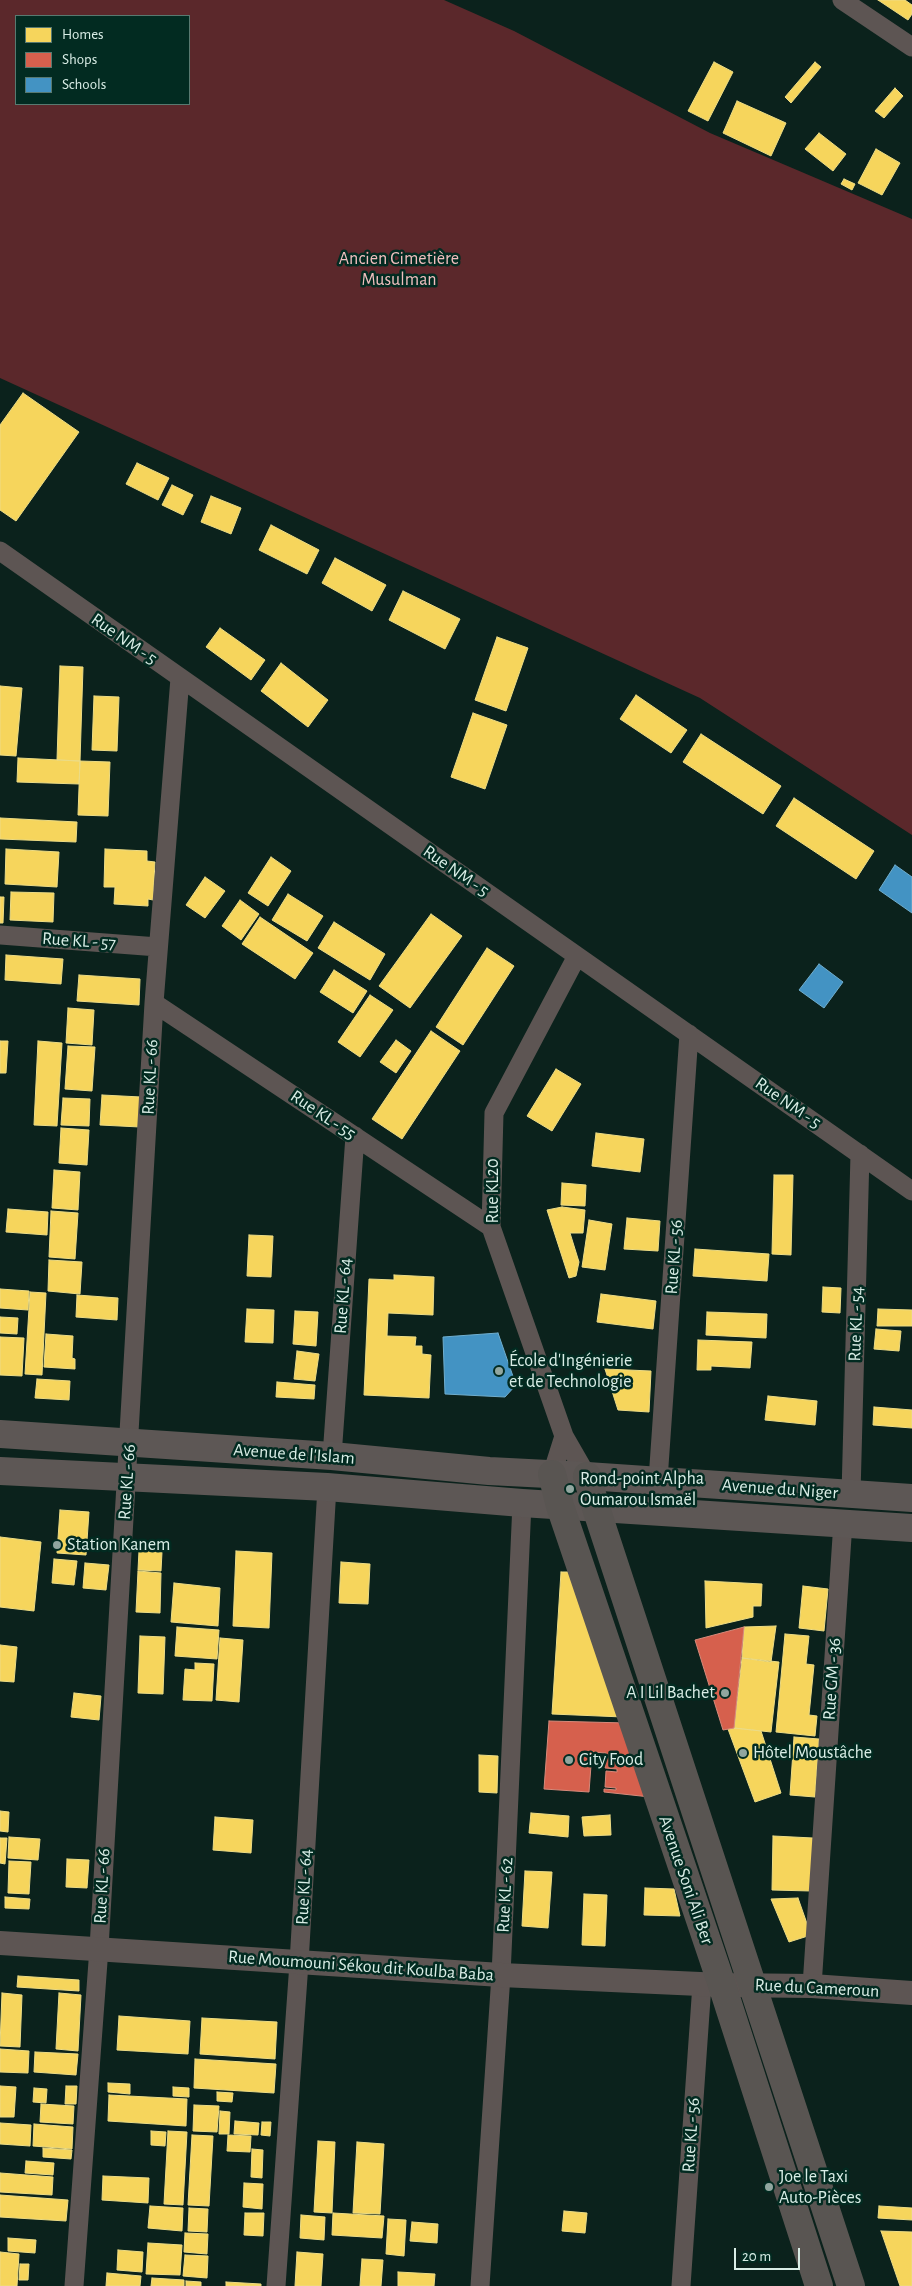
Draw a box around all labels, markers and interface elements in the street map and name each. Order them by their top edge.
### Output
legend [15,15,190,105]
text: Homes [62,27,104,42]
text: Shops [62,52,97,67]
text: Schools [62,77,106,92]
park label: Ancien Cimetière Musulman [339,248,459,290]
street label: Rue NM - 5 [87,608,161,670]
street label: Rue NM - 5 [419,840,493,902]
street label: Rue KL - 57 [41,928,117,954]
street label: Rue KL - 66 [137,1039,163,1115]
street label: Rue NM - 5 [751,1072,825,1134]
street label: Rue KL - 55 [286,1085,360,1145]
street label: Rue KL20 [482,1158,504,1224]
street label: Rue KL - 56 [661,1219,687,1295]
street label: Rue KL - 64 [330,1257,356,1335]
street label: Rue KL - 54 [844,1286,868,1362]
place label: École d'Ingénierie et de Technologie [509,1350,632,1392]
marker: École d'Ingénierie et de Technologie [493,1365,505,1377]
street label: Avenue de l'Islam [233,1439,355,1469]
street label: Rue KL - 66 [114,1443,140,1521]
place label: Rond-point Alpha Oumarou Ismaël [580,1468,704,1510]
street label: Avenue du Niger [721,1474,839,1504]
marker: Rond-point Alpha Oumarou Ismaël [564,1483,576,1495]
place label: Station Kanem [67,1534,170,1556]
marker: Station Kanem [51,1539,63,1551]
street label: Rue GM - 36 [818,1637,846,1721]
place label: A I Lil Bachet [626,1682,715,1704]
marker: A I Lil Bachet [719,1687,731,1699]
place label: Hôtel Moustâche [753,1742,872,1764]
marker: Hôtel Moustâche [737,1747,749,1759]
place label: City Food [579,1749,643,1771]
marker: City Food [563,1754,575,1766]
street label: Avenue Soni Ali Ber [654,1813,718,1947]
street label: Rue KL - 66 [89,1848,115,1924]
street label: Rue KL - 64 [291,1848,317,1926]
street label: Rue KL - 62 [492,1857,518,1933]
street label: Rue Moumouni Sékou dit Koulba Baba [227,1946,495,1986]
street label: Rue du Cameroun [754,1974,880,2002]
street label: Rue KL - 56 [678,2097,704,2173]
place label: Joe le Taxi Auto-Pièces [779,2166,861,2208]
marker: Joe le Taxi Auto-Pièces [763,2181,775,2193]
scale bar [737,2238,803,2270]
text: 20 m [742,2249,771,2264]

